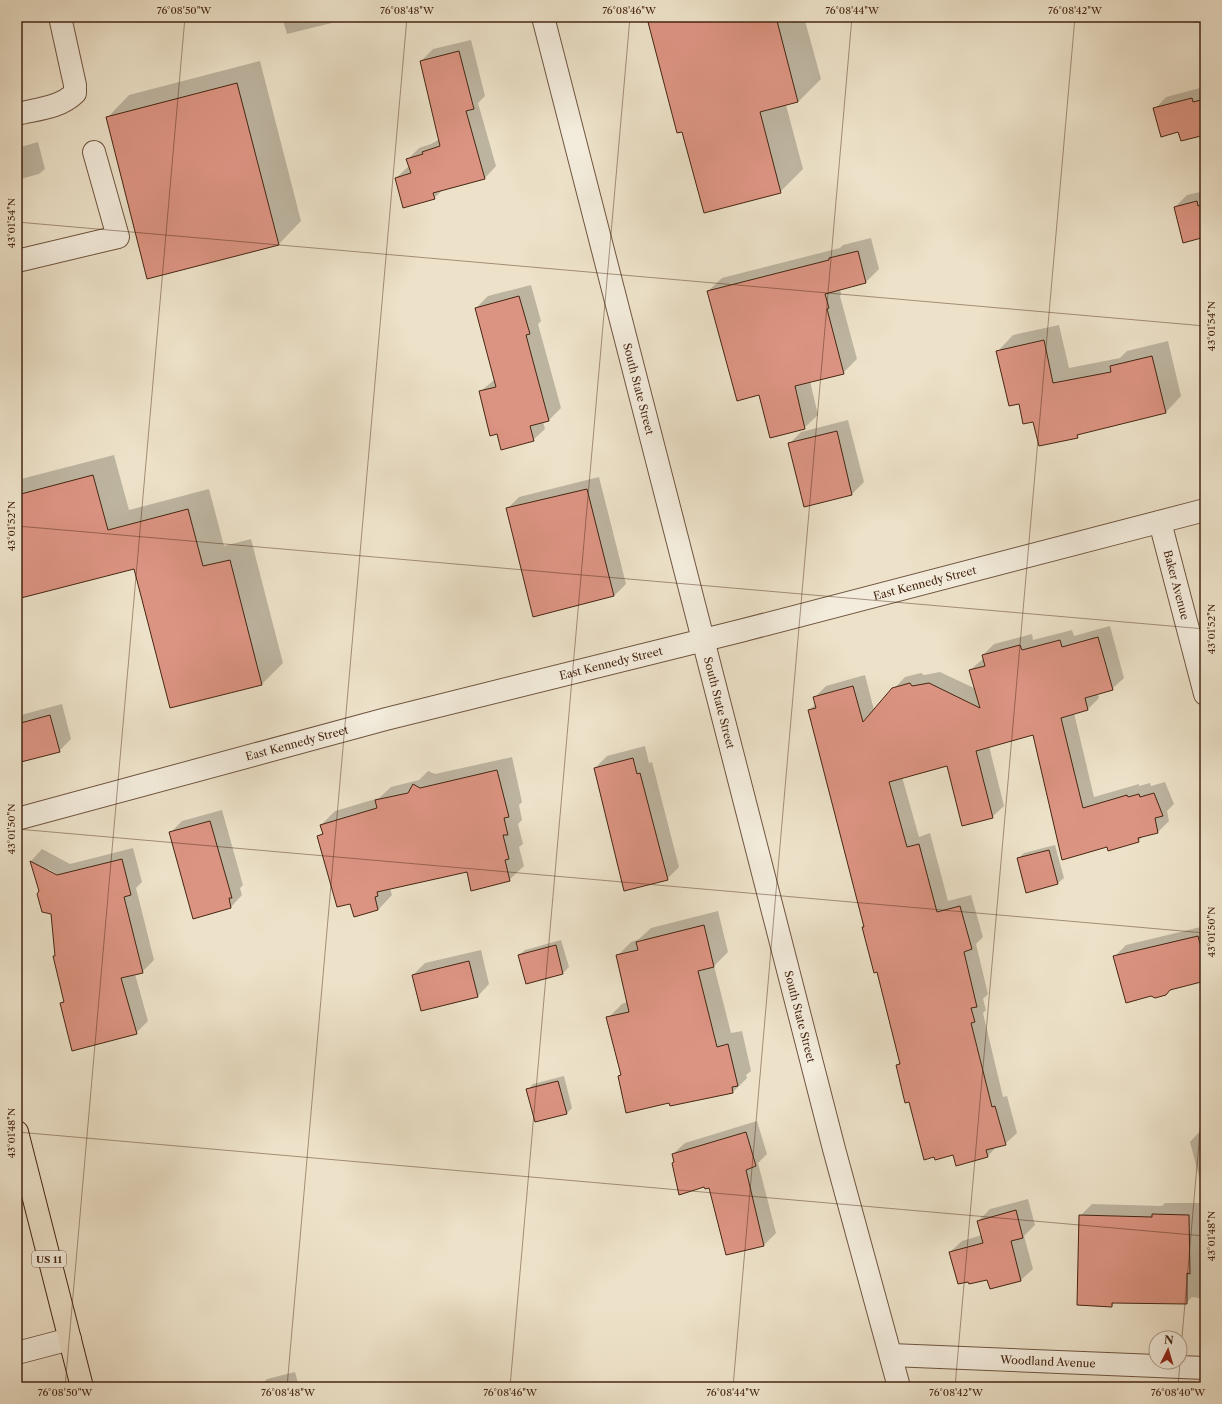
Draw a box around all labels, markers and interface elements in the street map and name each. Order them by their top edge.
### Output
text: 76°08'50"W [157,4,212,17]
text: 76°08'48"W [380,4,435,17]
text: 76°08'46"W [602,4,657,17]
text: 76°08'44"W [825,4,880,17]
text: 76°08'42"W [1048,4,1103,17]
text: 43°01'54"N [5,198,18,248]
text: 43°01'54"N [1205,301,1218,351]
street label: South State Street [620,341,657,436]
text: 43°01'52"N [5,501,18,551]
street label: Baker Avenue [1161,548,1192,621]
street label: East Kennedy Street [872,563,978,603]
text: 43°01'52"N [1205,604,1218,654]
street label: East Kennedy Street [558,644,664,683]
street label: South State Street [701,655,738,750]
street label: East Kennedy Street [244,723,350,764]
text: 43°01'50"N [5,804,18,854]
text: 43°01'50"N [1205,907,1218,957]
street label: South State Street [781,969,818,1064]
text: 43°01'48"N [5,1108,18,1158]
text: 43°01'48"N [1205,1211,1218,1261]
road number: US 11 [32,1251,66,1267]
north arrow [1148,1330,1188,1370]
text: N [1163,1333,1175,1347]
street label: Woodland Avenue [999,1352,1096,1370]
text: 76°08'50"W [38,1386,93,1399]
text: 76°08'48"W [261,1386,316,1399]
text: 76°08'46"W [483,1386,538,1399]
text: 76°08'44"W [706,1386,761,1399]
text: 76°08'42"W [929,1386,984,1399]
text: 76°08'40"W [1151,1386,1206,1399]

